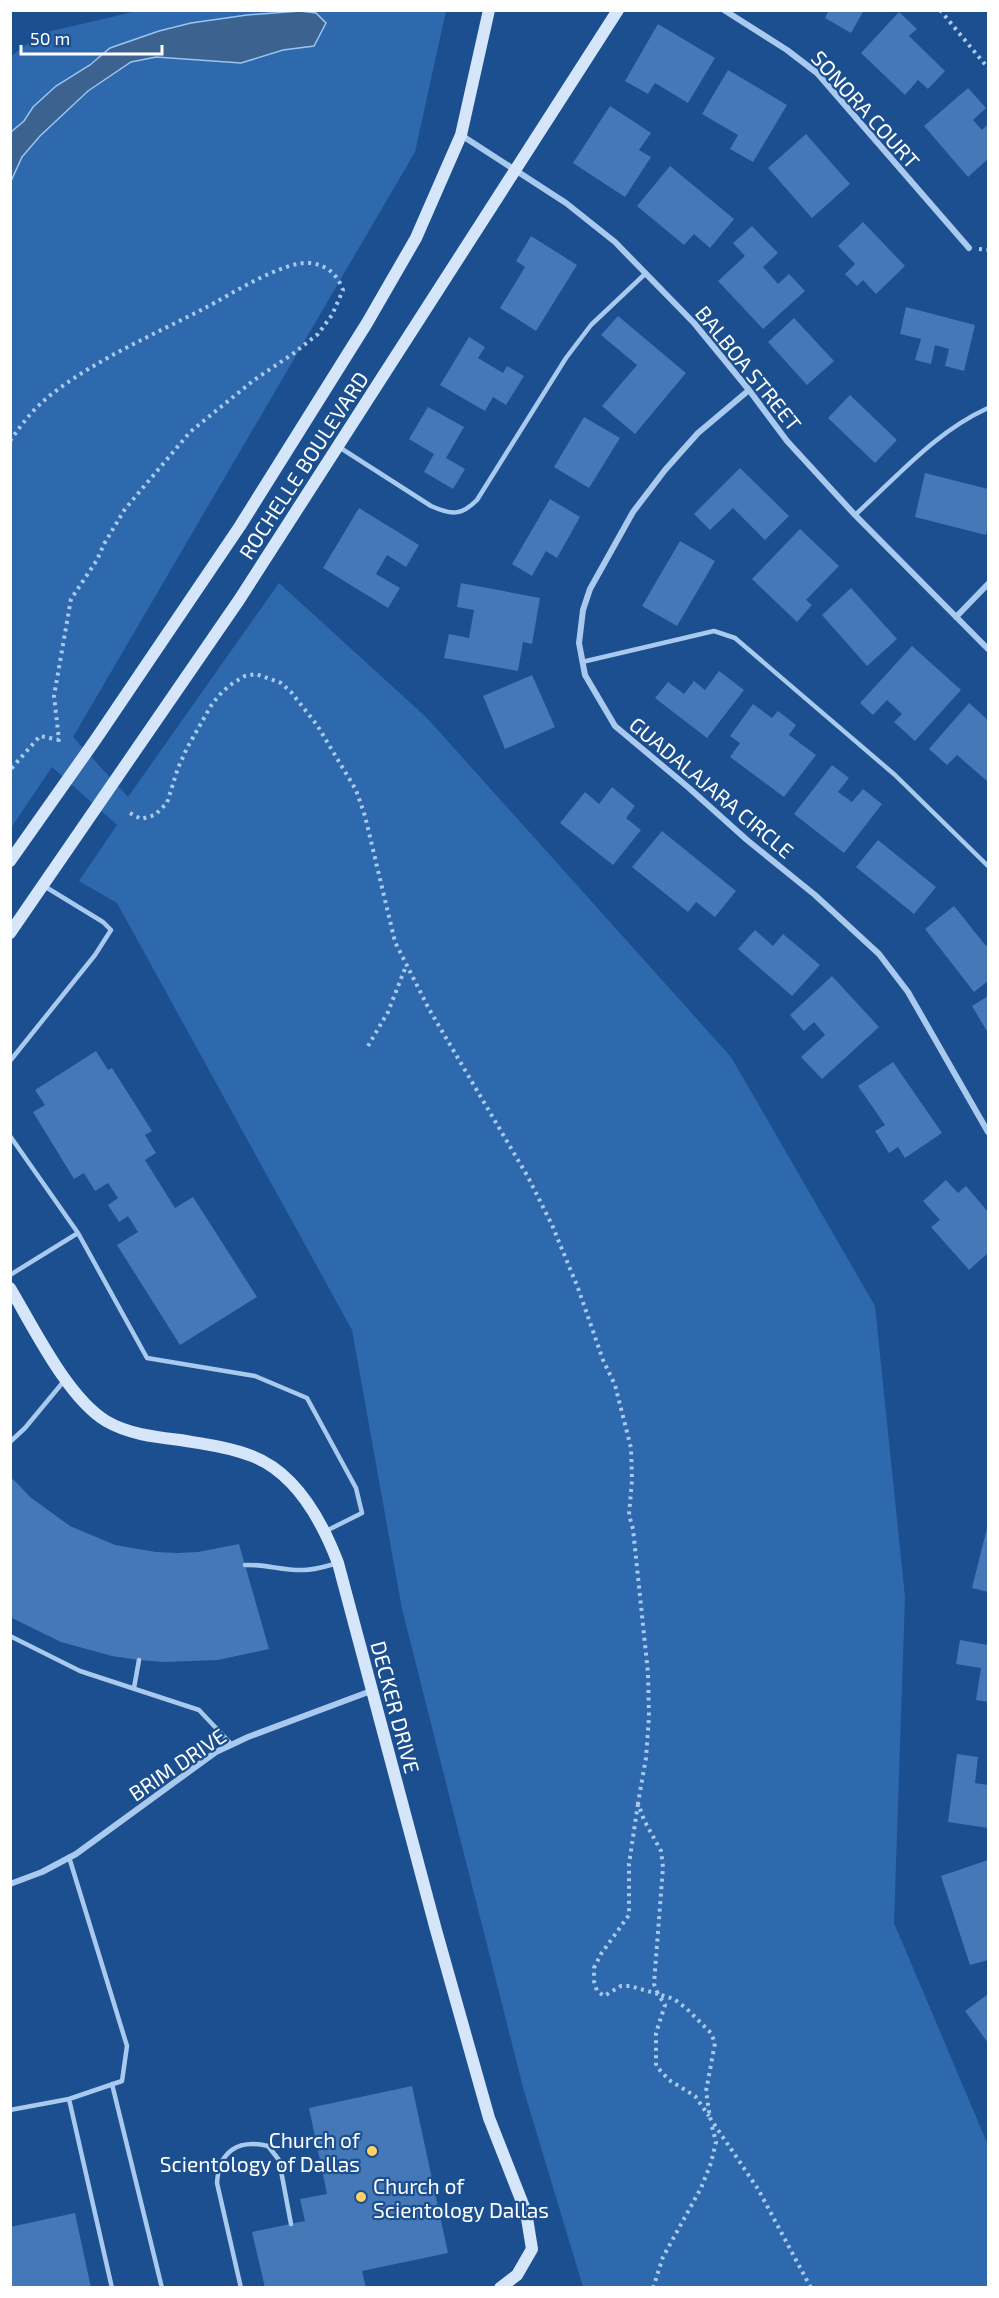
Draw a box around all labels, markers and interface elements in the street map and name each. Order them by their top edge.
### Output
scale bar [21,18,162,56]
text: 50 m [30,27,70,49]
street label: SONORA COURT [807,45,925,173]
street label: BALBOA STREET [691,300,807,436]
street label: ROCHELLE BOULEVARD [233,367,373,563]
street label: GUADALAJARA CIRCLE [625,711,799,863]
street label: DECKER DRIVE [366,1638,426,1776]
street label: BRIM DRIVE [124,1722,230,1806]
place label: Church of Scientology of Dallas [160,2127,361,2176]
marker: Church of Scientology of Dallas [365,2144,379,2158]
place label: Church of Scientology Dallas [373,2173,549,2222]
marker: Church of Scientology Dallas [354,2190,368,2204]

